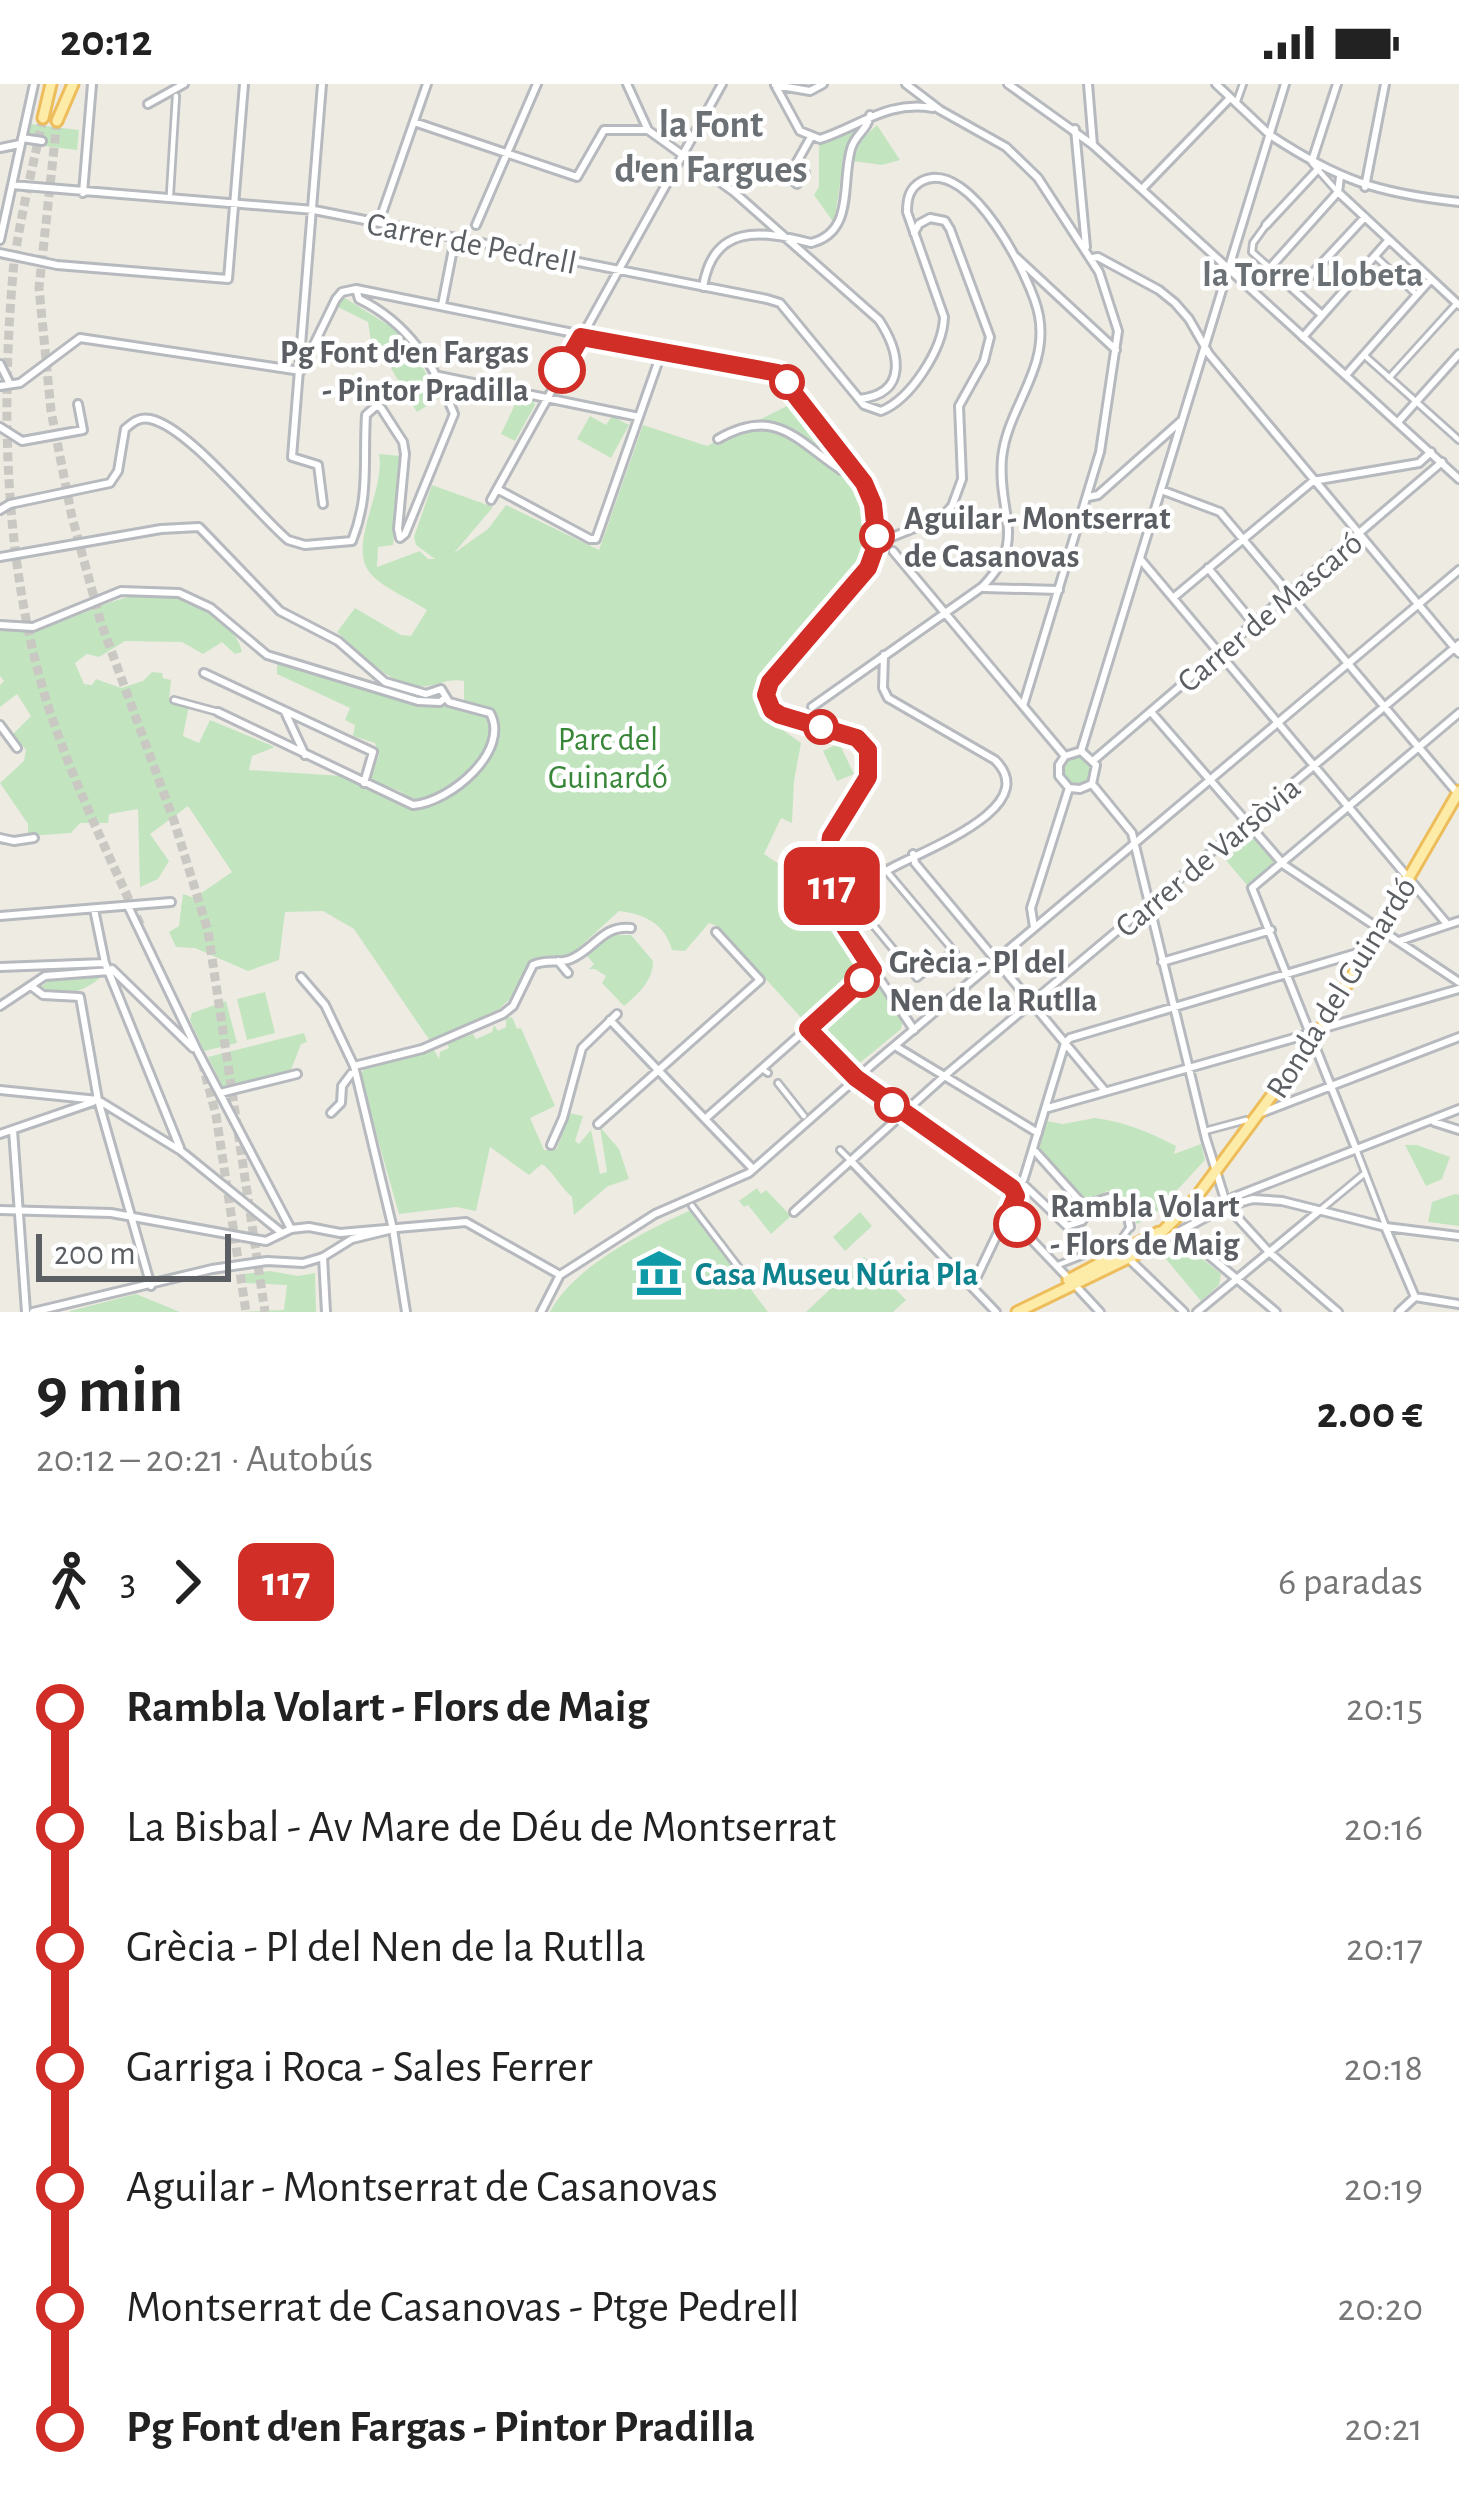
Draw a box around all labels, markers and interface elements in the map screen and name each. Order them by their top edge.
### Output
text: 20:12 [60,19,152,64]
district label: la Font d'en Fargues [614,106,808,190]
street label: Carrer de Pedrell [364,208,579,281]
district label: la Torre Llobeta [1202,257,1424,293]
place label: Pg Font d'en Fargas - Pintor Pradilla [280,337,529,408]
marker: Pg Font d'en Fargas - Pintor Pradilla [540,348,584,392]
unlabelled marker [771,366,803,398]
place label: Aguilar - Montserrat de Casanovas [904,503,1170,574]
marker: Aguilar - Montserrat de Casanovas [861,520,893,552]
street label: Carrer de Mascaró [1172,526,1369,699]
unlabelled marker [805,711,837,743]
park label: Parc del Guinardó [548,724,668,795]
street label: Carrer de Varsòvia [1110,771,1307,944]
line badge: 117 [763,847,901,925]
text: 117 [808,865,856,907]
street label: Ronda del Guinardó [1261,872,1423,1105]
place label: Grècia - Pl del Nen de la Rutlla [889,947,1097,1018]
marker: Grècia - Pl del Nen de la Rutlla [846,964,878,996]
unlabelled marker [876,1089,908,1121]
place label: Rambla Volart - Flors de Maig [1050,1191,1240,1262]
marker: Rambla Volart - Flors de Maig [995,1202,1039,1246]
scale bar [36,1228,231,1281]
text: 200 m [54,1238,136,1271]
museum icon: Casa Museu Núria Pla [634,1248,684,1298]
place label: Casa Museu Núria Pla [695,1259,978,1292]
text: 9 min [36,1358,183,1424]
text: 2.00 € [1317,1391,1423,1436]
text: 20:12 – 20:21 · Autobús [36,1440,373,1479]
icon: walk [36,1549,102,1615]
icon: forward [154,1549,220,1615]
text: 117 [262,1561,310,1603]
text: 3 [120,1563,136,1602]
text: 6 paradas [1278,1563,1423,1602]
text: Rambla Volart - Flors de Maig [126,1685,649,1730]
text: 20:15 [1346,1689,1423,1728]
text: La Bisbal - Av Mare de Déu de Montserrat [126,1805,836,1850]
text: 20:16 [1344,1809,1423,1848]
text: Grècia - Pl del Nen de la Rutlla [126,1925,646,1970]
text: 20:17 [1346,1929,1423,1968]
text: Garriga i Roca - Sales Ferrer [126,2045,593,2090]
text: 20:18 [1344,2049,1423,2088]
text: Aguilar - Montserrat de Casanovas [126,2165,718,2210]
text: 20:19 [1344,2169,1423,2208]
text: Montserrat de Casanovas - Ptge Pedrell [126,2285,800,2330]
text: 20:20 [1337,2289,1423,2328]
text: Pg Font d'en Fargas - Pintor Pradilla [126,2405,755,2450]
text: 20:21 [1345,2409,1423,2448]

